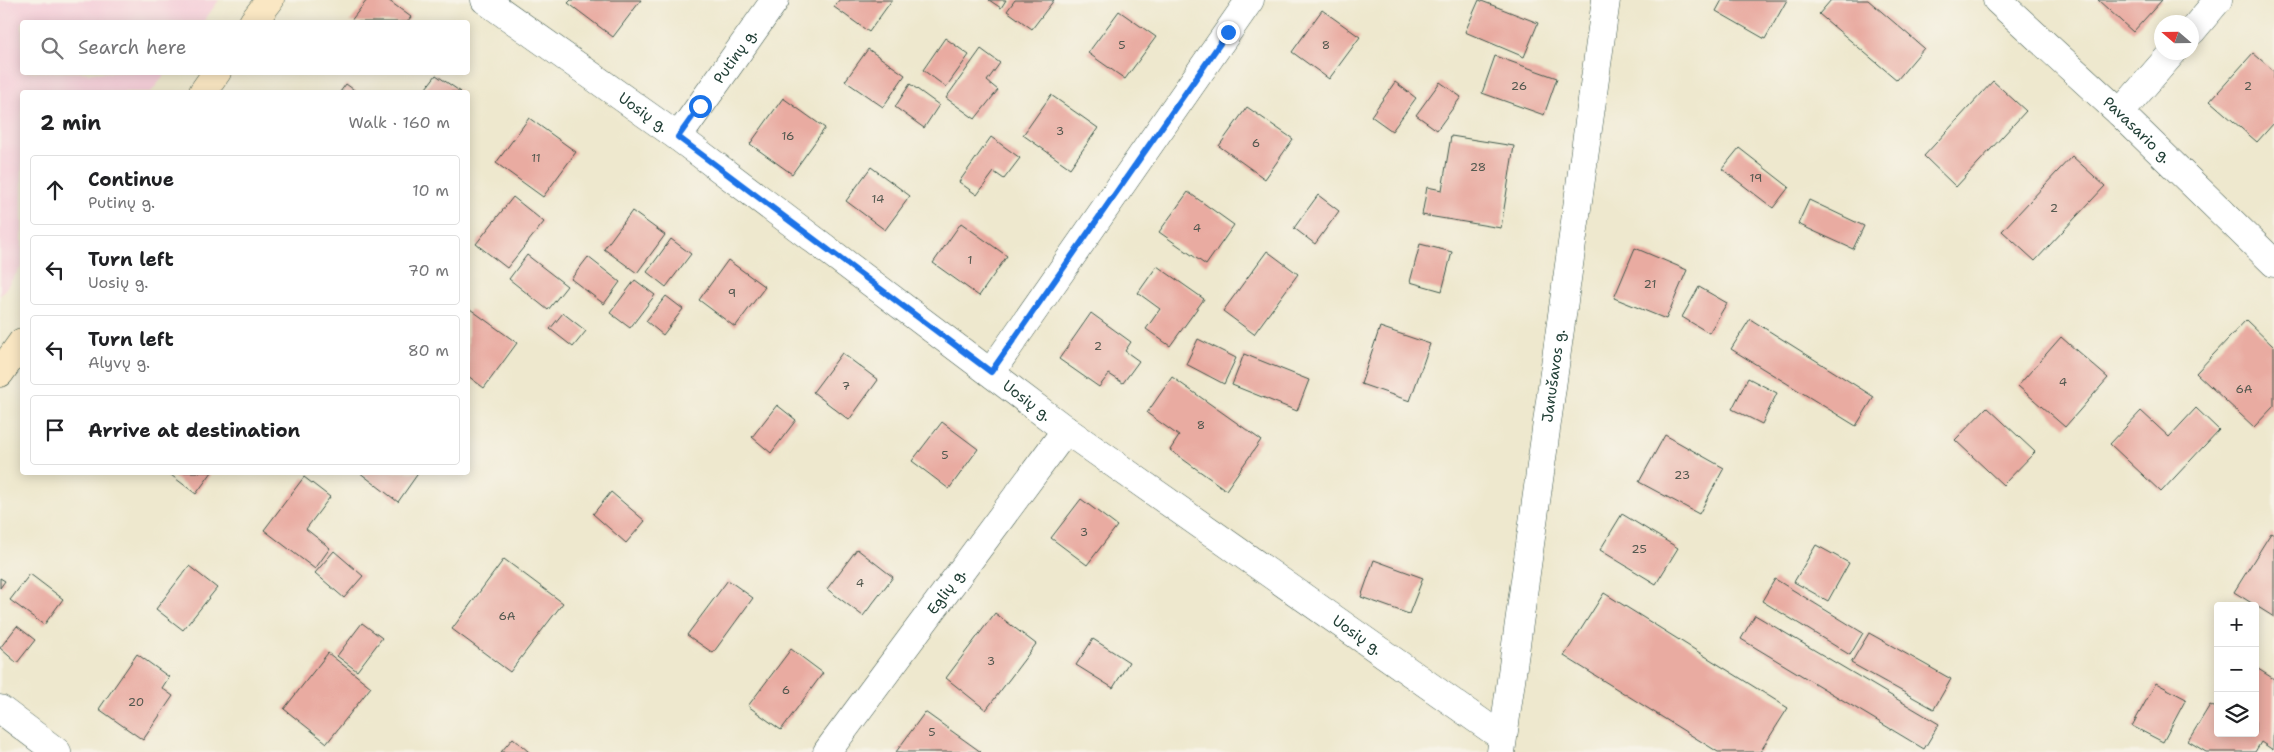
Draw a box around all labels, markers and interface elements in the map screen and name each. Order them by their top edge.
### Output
north arrow [2154,15,2199,60]
search box [20,20,470,75]
route end [1217,21,1240,44]
street label: Putinų g. [709,25,762,88]
icon: search [38,34,66,62]
text: Search here [78,35,187,60]
house number: 5 [1118,37,1126,53]
house number: 8 [1322,37,1330,53]
house number: 26 [1511,78,1527,94]
house number: 2 [2244,78,2252,94]
street label: Uosių g. [614,88,672,137]
street label: Pavasario g. [2099,92,2176,168]
route start [689,95,712,118]
text: 2 min [40,109,101,137]
text: Walk · 160 m [349,112,450,133]
house number: 3 [1056,123,1064,139]
house number: 16 [781,128,795,144]
house number: 6 [1252,135,1260,151]
house number: 11 [531,150,541,166]
house number: 28 [1470,159,1486,175]
text: Continue [88,167,174,192]
house number: 19 [1750,170,1762,186]
icon: ahead [41,176,69,204]
text: 10 m [412,180,449,201]
house number: 14 [872,191,884,207]
text: Putinų g. [88,192,155,213]
house number: 2 [2050,200,2058,216]
house number: 4 [1193,220,1201,236]
text: Turn left [88,247,174,272]
house number: 1 [967,252,973,268]
icon: left [41,256,69,284]
text: 70 m [408,260,449,281]
text: Uosių g. [88,272,148,293]
house number: 21 [1644,276,1656,292]
house number: 9 [728,285,736,301]
text: Turn left [88,327,174,352]
street label: Janušavos g. [1537,328,1570,424]
icon: left [41,336,69,364]
house number: 2 [1094,338,1102,354]
text: 80 m [408,340,449,361]
text: Alyvų g. [88,352,150,373]
house number: 4 [2059,374,2067,390]
street label: Uosių g. [998,376,1056,426]
house number: 7 [842,378,850,394]
house number: 6A [2236,381,2253,397]
icon: arrive [41,416,69,444]
house number: 8 [1197,417,1205,433]
text: Arrive at destination [88,418,300,443]
house number: 5 [941,447,949,463]
house number: 23 [1674,467,1690,483]
house number: 3 [1080,524,1088,540]
house number: 25 [1631,541,1647,557]
street label: Eglių g. [922,564,970,619]
house number: 4 [856,575,864,591]
map controls [2214,602,2259,737]
button: + [2214,602,2259,647]
house number: 6A [499,608,516,624]
street label: Uosių g. [1328,611,1386,660]
button: − [2214,647,2259,692]
house number: 3 [987,653,995,669]
house number: 6 [782,682,790,698]
button: layers [2214,692,2259,737]
house number: 20 [128,694,144,710]
house number: 5 [928,724,936,740]

